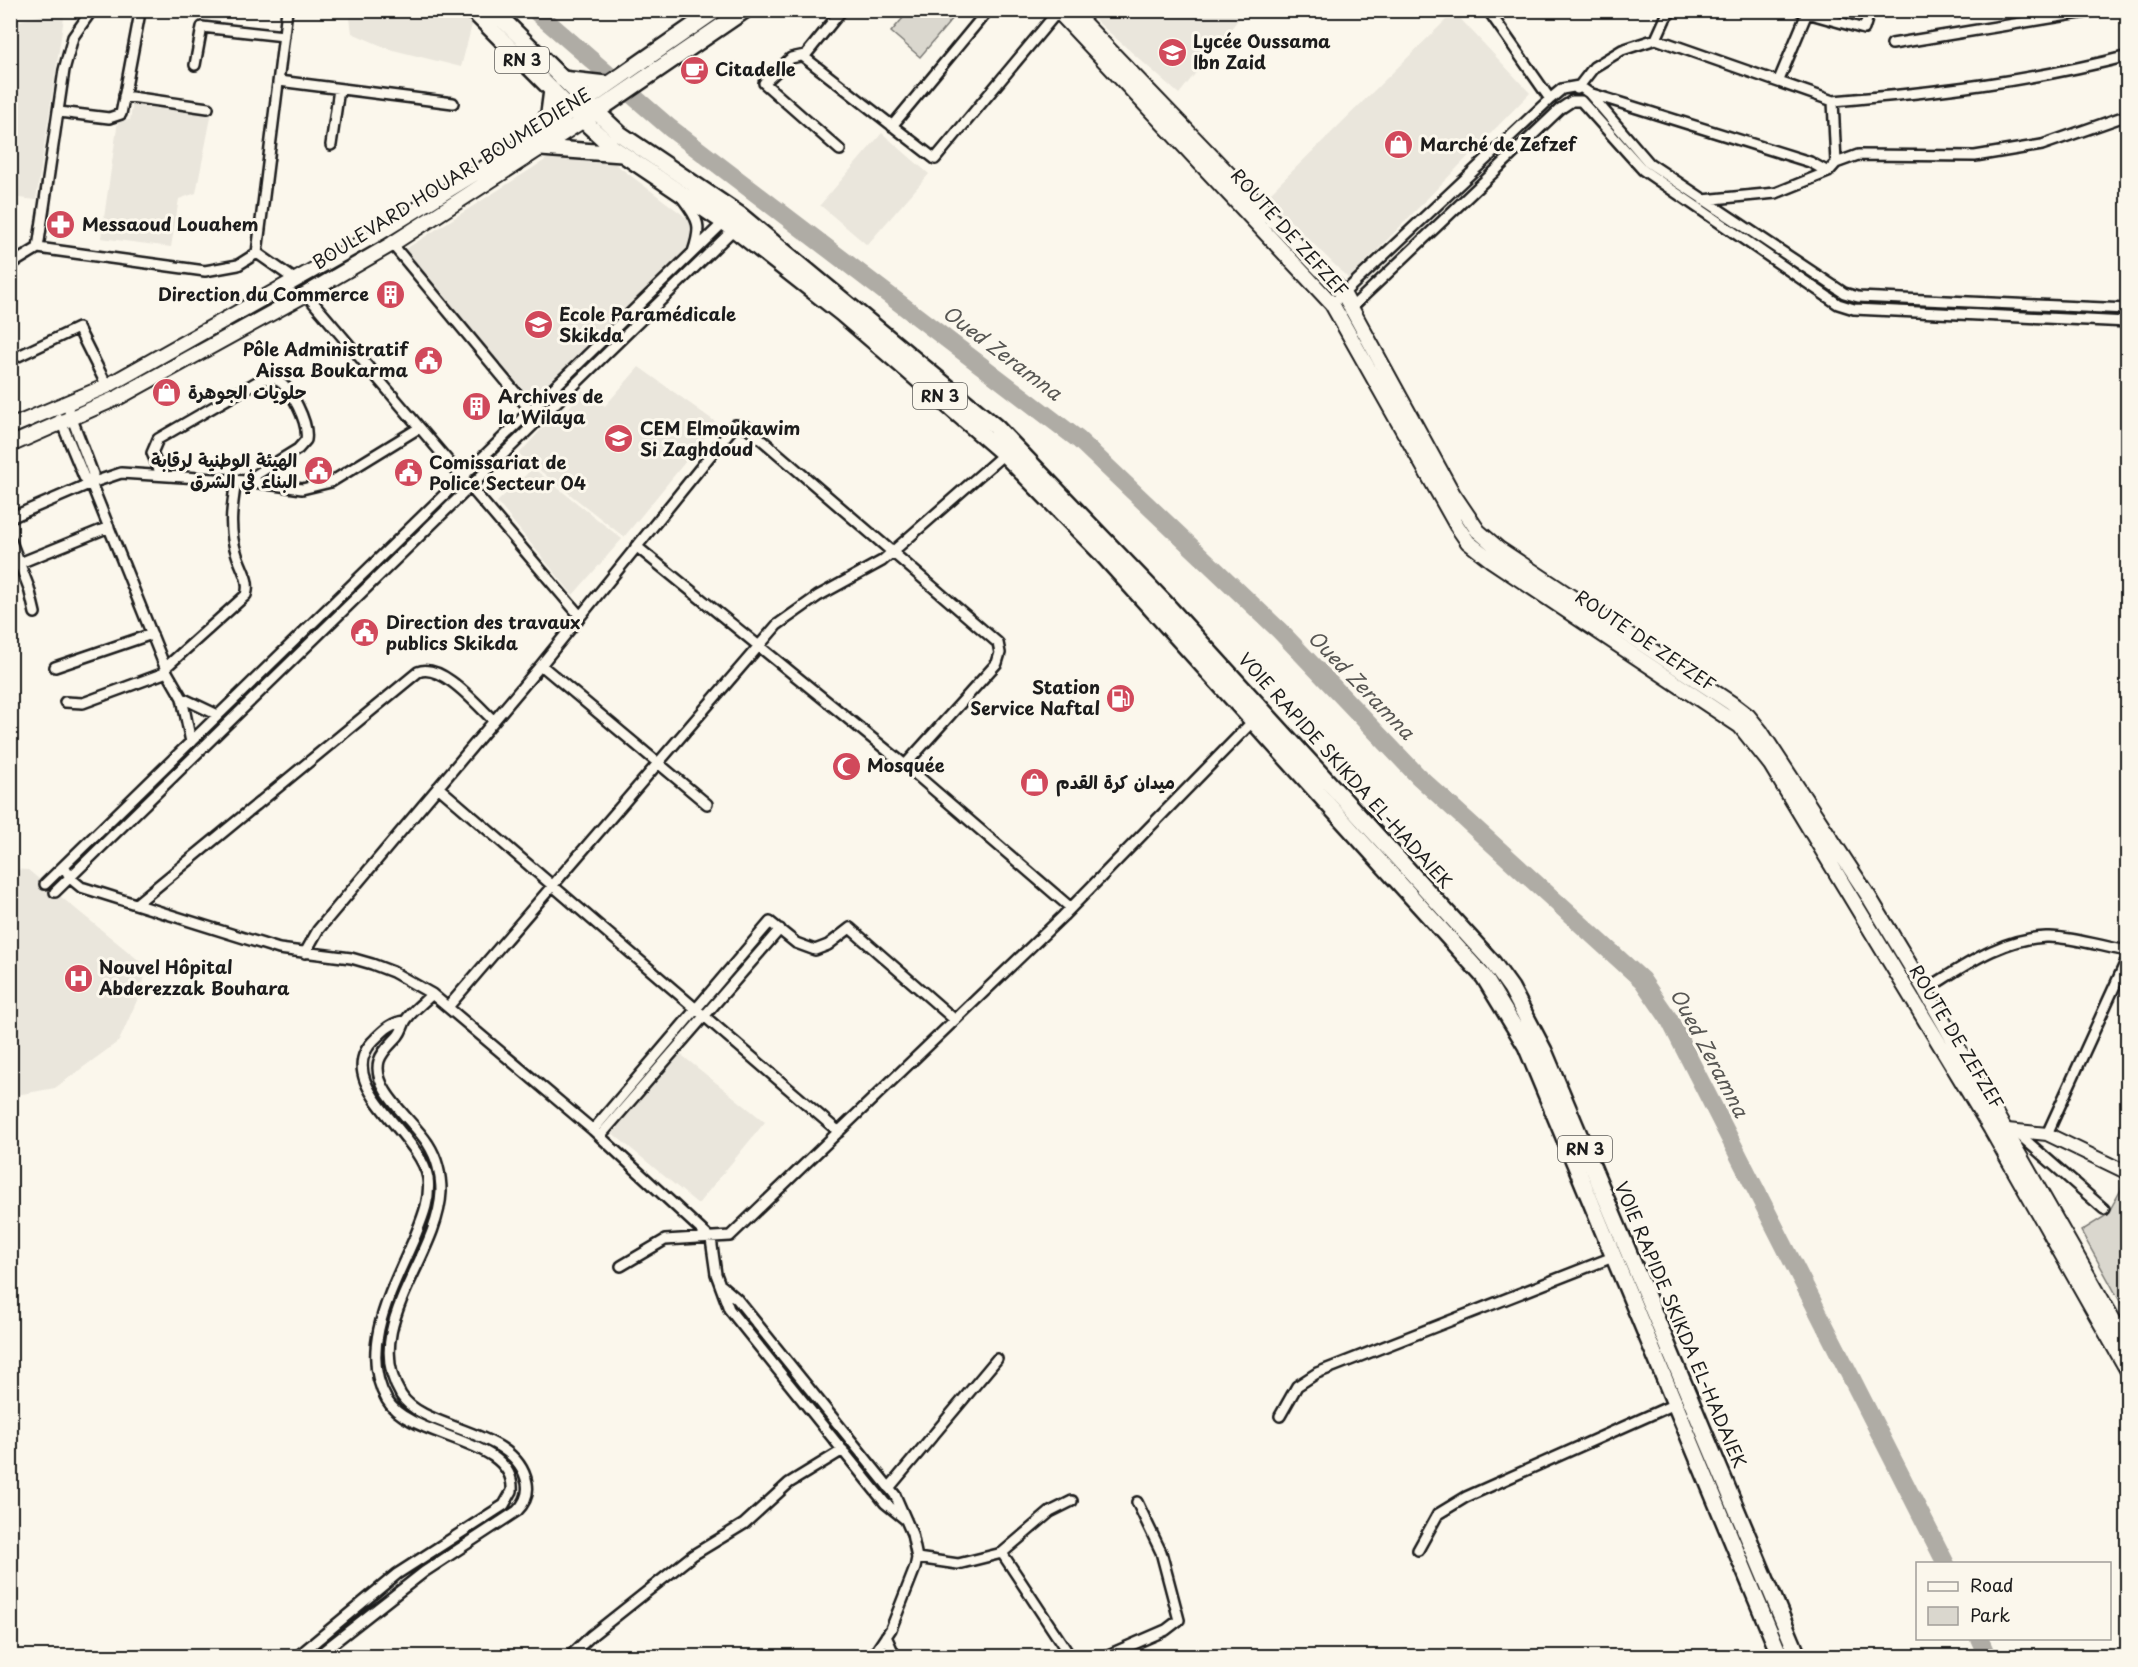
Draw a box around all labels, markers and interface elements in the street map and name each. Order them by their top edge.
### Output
place label: Lycée Oussama Ibn Zaid [1193,27,1331,75]
school or university icon: Lycée Oussama Ibn Zaid [1156,36,1188,68]
road number: RN 3 [495,47,549,73]
cafe icon: Citadelle [678,54,710,86]
place label: Citadelle [715,55,796,82]
street label: BOULEVARD HOUARI BOUMEDIENE [307,80,596,275]
shop icon: Marché de Zefzef [1383,129,1415,161]
place label: Marché de Zefzef [1420,130,1578,157]
street label: ROUTE DE ZEFZEF [1225,162,1355,302]
pharmacy icon: Messaoud Louahem [45,209,77,241]
place label: Messaoud Louahem [82,210,259,237]
building icon: Direction du Commerce [374,279,406,311]
place label: Direction du Commerce [158,280,369,307]
water label: Oued Zeramna [937,297,1069,407]
place label: Ecole Paramédicale Skikda [559,300,736,348]
school or university icon: Ecole Paramédicale Skikda [522,309,554,341]
place label: Pôle Administratif Aissa Boukarma [243,335,409,383]
public building icon: Pôle Administratif Aissa Boukarma [413,344,445,376]
shop icon: حلويات الجوهرة [151,377,183,409]
place label: حلويات الجوهرة [188,378,307,405]
place label: Archives de la Wilaya [498,382,603,430]
road number: RN 3 [913,383,967,409]
building icon: Archives de la Wilaya [461,391,493,423]
place label: CEM Elmoukawim Si Zaghdoud [640,414,800,462]
school or university icon: CEM Elmoukawim Si Zaghdoud [603,423,635,455]
place label: الهيئة الوطنية لرقابة البناء في الشرق [151,446,297,495]
place label: Comissariat de Police Secteur 04 [429,448,586,496]
public building icon: الهيئة الوطنية لرقابة البناء في الشرق [302,455,334,487]
public building icon: Comissariat de Police Secteur 04 [392,457,424,489]
street label: ROUTE DE ZEFZEF [1570,583,1722,697]
place label: Direction des travaux publics Skikda [386,608,580,656]
public building icon: Direction des travaux publics Skikda [349,617,381,649]
water label: Oued Zeramna [1302,623,1422,746]
street label: VOIE RAPIDE SKIKDA EL-HADAIEK [1233,646,1459,894]
place label: Station Service Naftal [970,673,1100,721]
fuel station icon: Station Service Naftal [1105,682,1137,714]
mosque icon: Mosquée [830,750,862,782]
place label: Mosquée [867,751,945,778]
shop icon: ميدان كرة القدم [1019,767,1051,799]
place label: ميدان كرة القدم [1056,768,1175,797]
place label: Nouvel Hôpital Abderezzak Bouhara [98,953,290,1001]
street label: ROUTE DE ZEFZEF [1903,959,2011,1114]
hospital icon: Nouvel Hôpital Abderezzak Bouhara [62,962,94,994]
water label: Oued Zeramna [1663,983,1757,1123]
road number: RN 3 [1558,1136,1612,1162]
street label: VOIE RAPIDE SKIKDA EL-HADAIEK [1609,1177,1754,1472]
legend [1916,1562,2111,1640]
text: Road [1970,1571,2014,1598]
text: Park [1970,1601,2010,1628]

